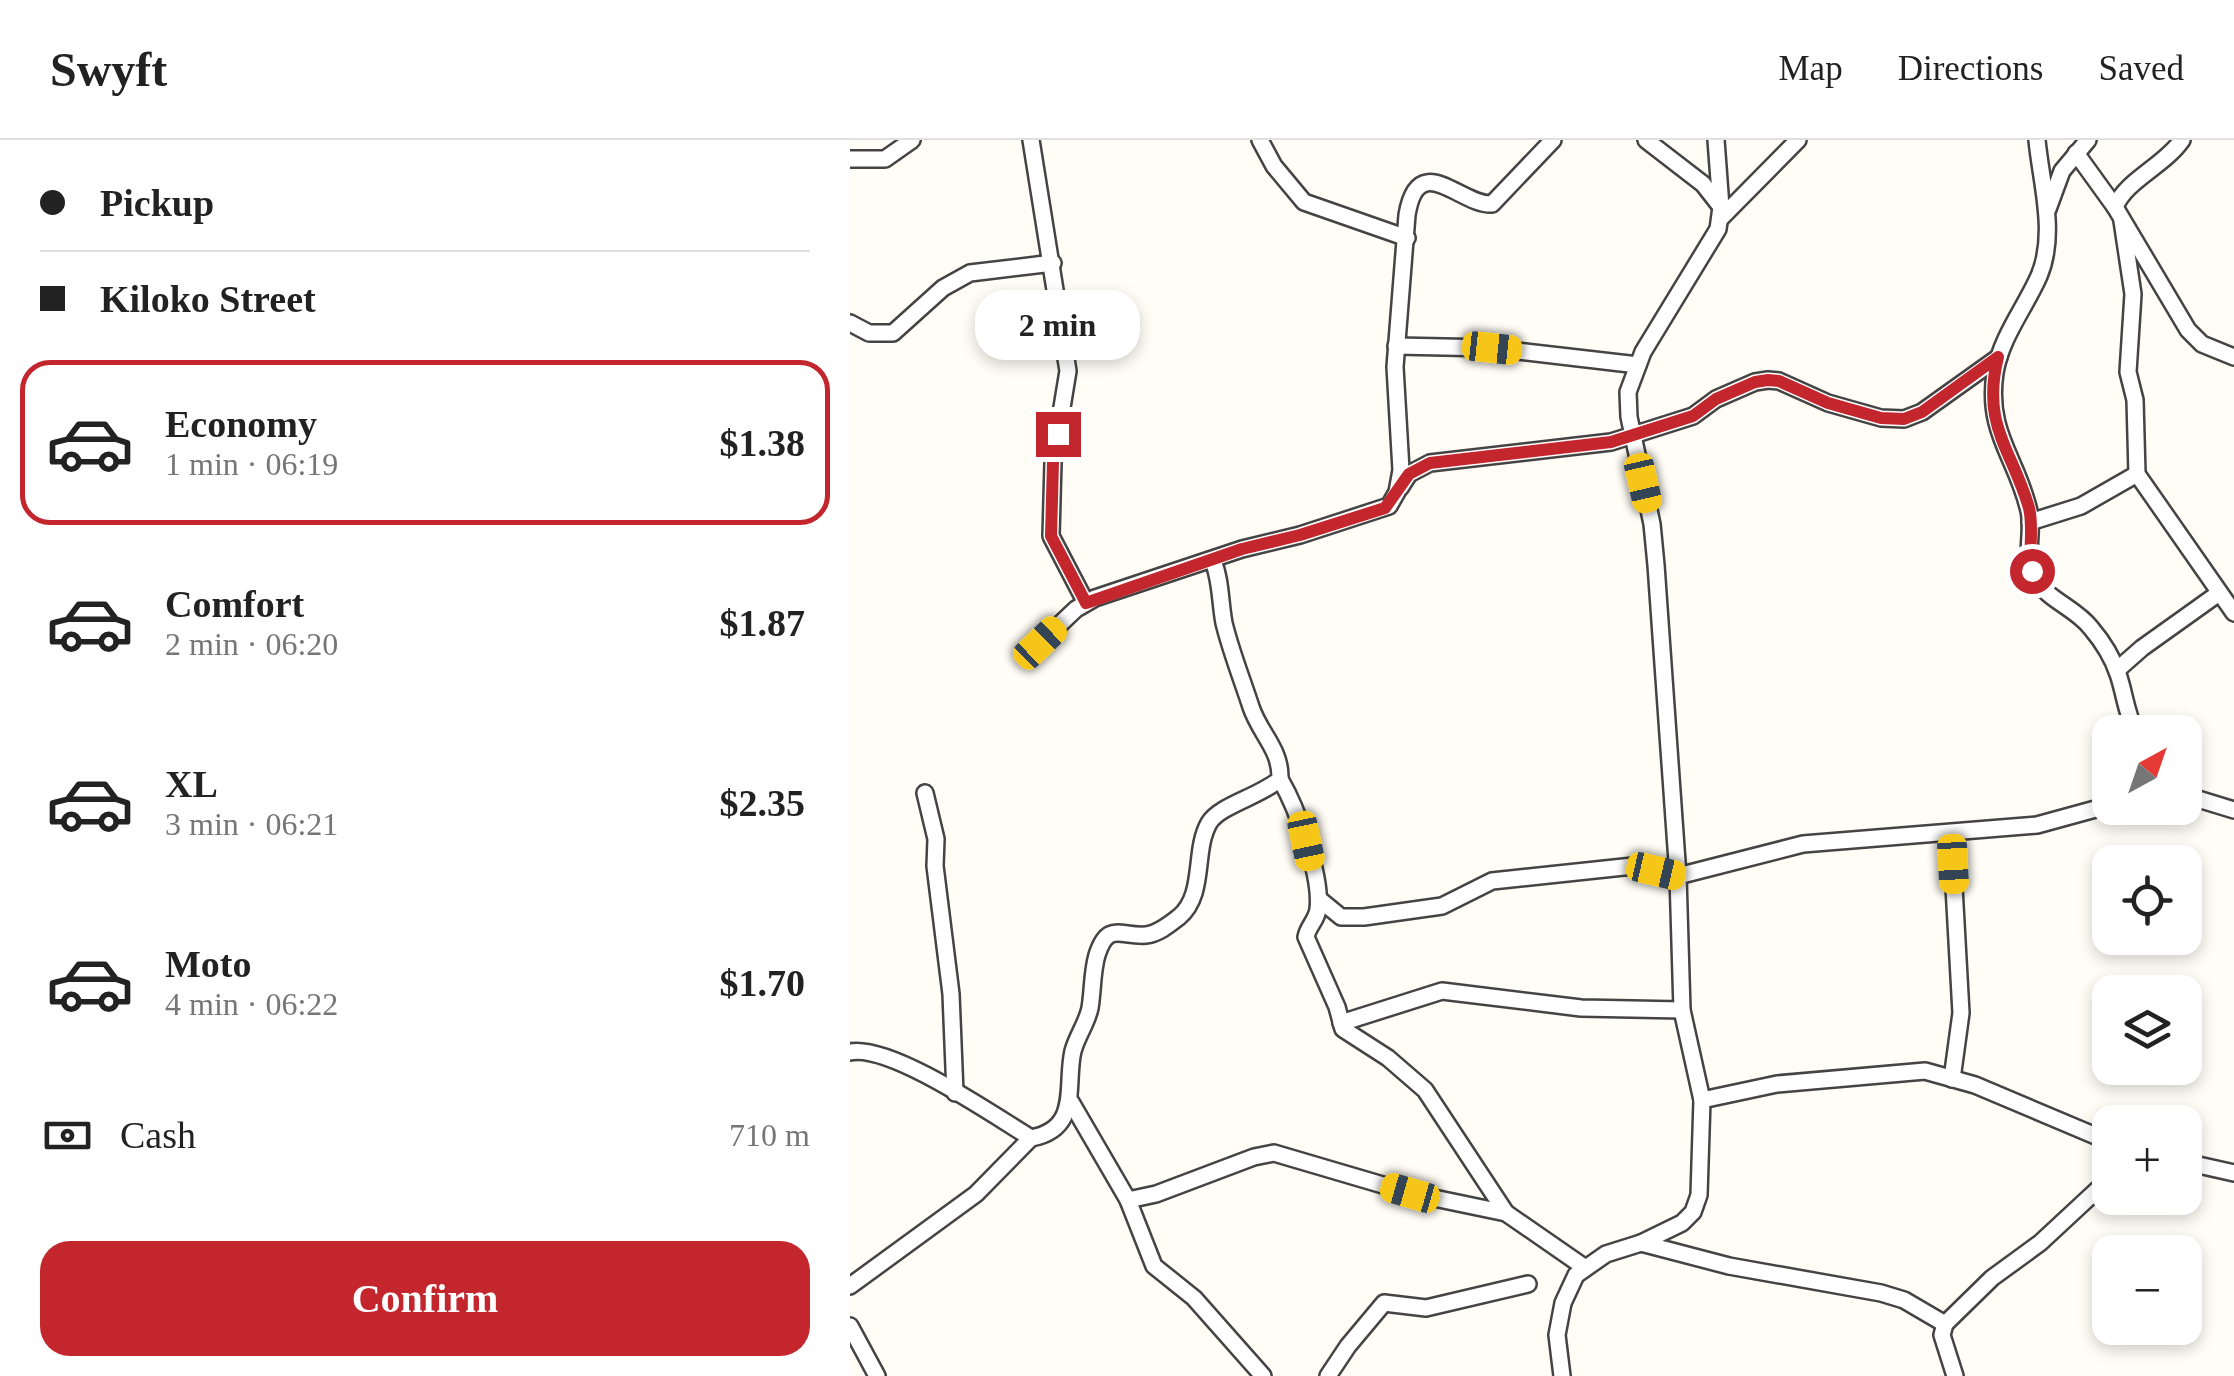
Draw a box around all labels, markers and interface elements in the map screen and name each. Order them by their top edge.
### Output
text: Swyft [50,43,167,96]
text: Map [1779,49,1843,88]
text: Directions [1898,49,2043,88]
text: Saved [2098,49,2184,88]
text: Pickup [100,182,214,224]
text: Kiloko Street [100,278,316,320]
callout: 2 min [976,289,1140,359]
text: 2 min [1019,307,1096,343]
car [1461,330,1523,366]
icon: car [45,398,135,488]
text: Economy [165,403,317,445]
route end [1036,412,1081,457]
text: $1.38 [720,422,805,464]
text: 1 min · 06:19 [165,446,338,482]
car [1622,450,1664,516]
route start [2010,549,2055,594]
icon: car [45,578,135,668]
text: Comfort [165,583,304,625]
text: $1.87 [720,602,805,644]
car [1008,611,1072,675]
text: 2 min · 06:20 [165,626,338,662]
north arrow [2092,715,2202,825]
map controls [2092,715,2202,1345]
icon: car [45,758,135,848]
text: XL [165,763,218,805]
text: $2.35 [720,782,805,824]
text: 3 min · 06:21 [165,806,338,842]
car [1285,809,1327,873]
car [1936,833,1970,895]
button: locate [2092,845,2202,955]
car [1623,850,1689,892]
icon: car [45,938,135,1028]
text: Moto [165,943,252,985]
text: $1.70 [720,962,805,1004]
button: layers [2092,975,2202,1085]
text: 4 min · 06:22 [165,986,338,1022]
button: + [2092,1105,2202,1215]
icon: cash [40,1108,95,1163]
text: Cash [120,1114,196,1156]
text: 710 m [729,1117,810,1153]
car [1377,1170,1443,1216]
button: − [2092,1235,2202,1345]
button: Confirm [40,1241,810,1356]

